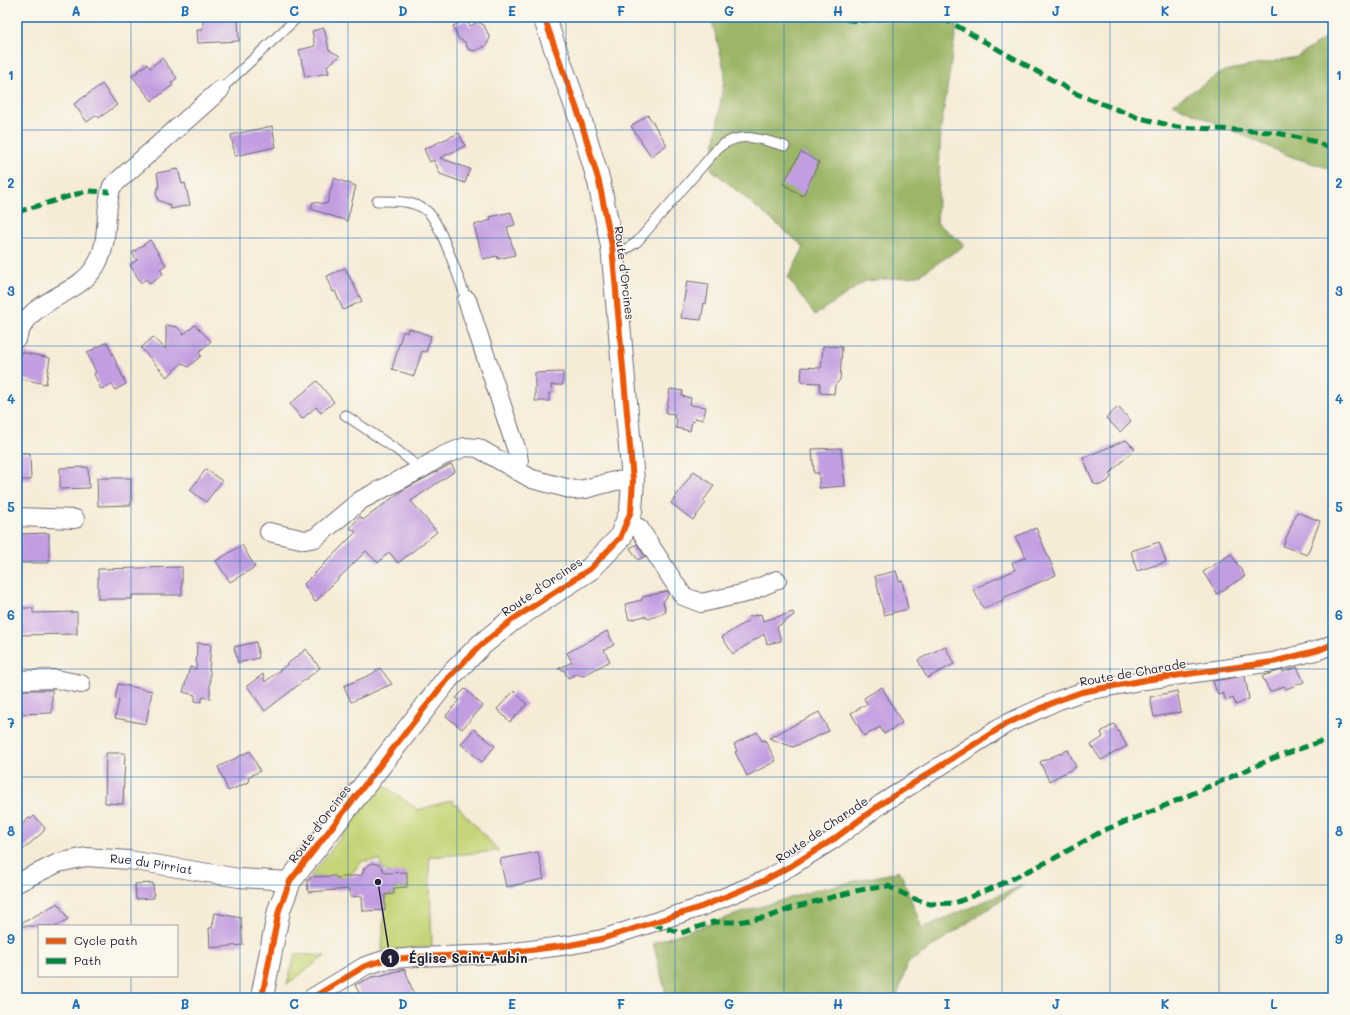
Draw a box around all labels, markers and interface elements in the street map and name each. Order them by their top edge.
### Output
text: A [71,2,81,19]
text: B [181,2,190,19]
text: C [289,2,299,19]
text: D [398,2,408,19]
text: E [508,2,516,19]
text: F [617,2,625,19]
text: G [724,2,734,19]
text: H [833,2,843,19]
text: I [944,2,951,19]
text: J [1052,2,1060,19]
text: K [1161,2,1170,19]
text: L [1270,2,1278,19]
text: 1 [8,66,14,83]
text: 1 [1336,66,1342,83]
text: 2 [7,174,15,191]
text: 2 [1335,174,1343,191]
street label: Route d'Orcines [611,225,639,321]
text: 3 [7,282,15,299]
text: 3 [1335,282,1343,299]
text: 4 [7,390,15,407]
text: 4 [1335,390,1343,407]
text: 5 [7,498,15,515]
text: 5 [1335,498,1343,515]
street label: Route d'Orcines [498,553,585,619]
text: 6 [7,606,15,623]
text: 6 [1335,606,1343,623]
street label: Route de Charade [1078,655,1187,689]
text: 7 [7,714,15,731]
text: 7 [1335,714,1343,731]
street label: Route d'Orcines [284,781,354,866]
street label: Route de Charade [772,792,871,866]
text: 8 [7,822,15,839]
text: 8 [1335,822,1343,839]
street label: Rue du Pirriat [110,850,194,877]
legend [38,925,178,977]
text: 9 [7,930,15,947]
text: 9 [1335,930,1343,947]
text: Cycle path [74,932,137,948]
callout: Église Saint-Aubin [380,946,535,971]
text: Église Saint-Aubin [409,949,527,966]
text: 1 [387,950,393,966]
text: Path [74,952,101,968]
text: A [71,995,81,1012]
text: B [181,995,190,1012]
text: C [289,995,299,1012]
text: D [398,995,408,1012]
text: E [508,995,516,1012]
text: F [617,995,625,1012]
text: G [724,995,734,1012]
text: H [833,995,843,1012]
text: I [944,995,951,1012]
text: J [1052,995,1060,1012]
text: K [1161,995,1170,1012]
text: L [1270,995,1278,1012]

